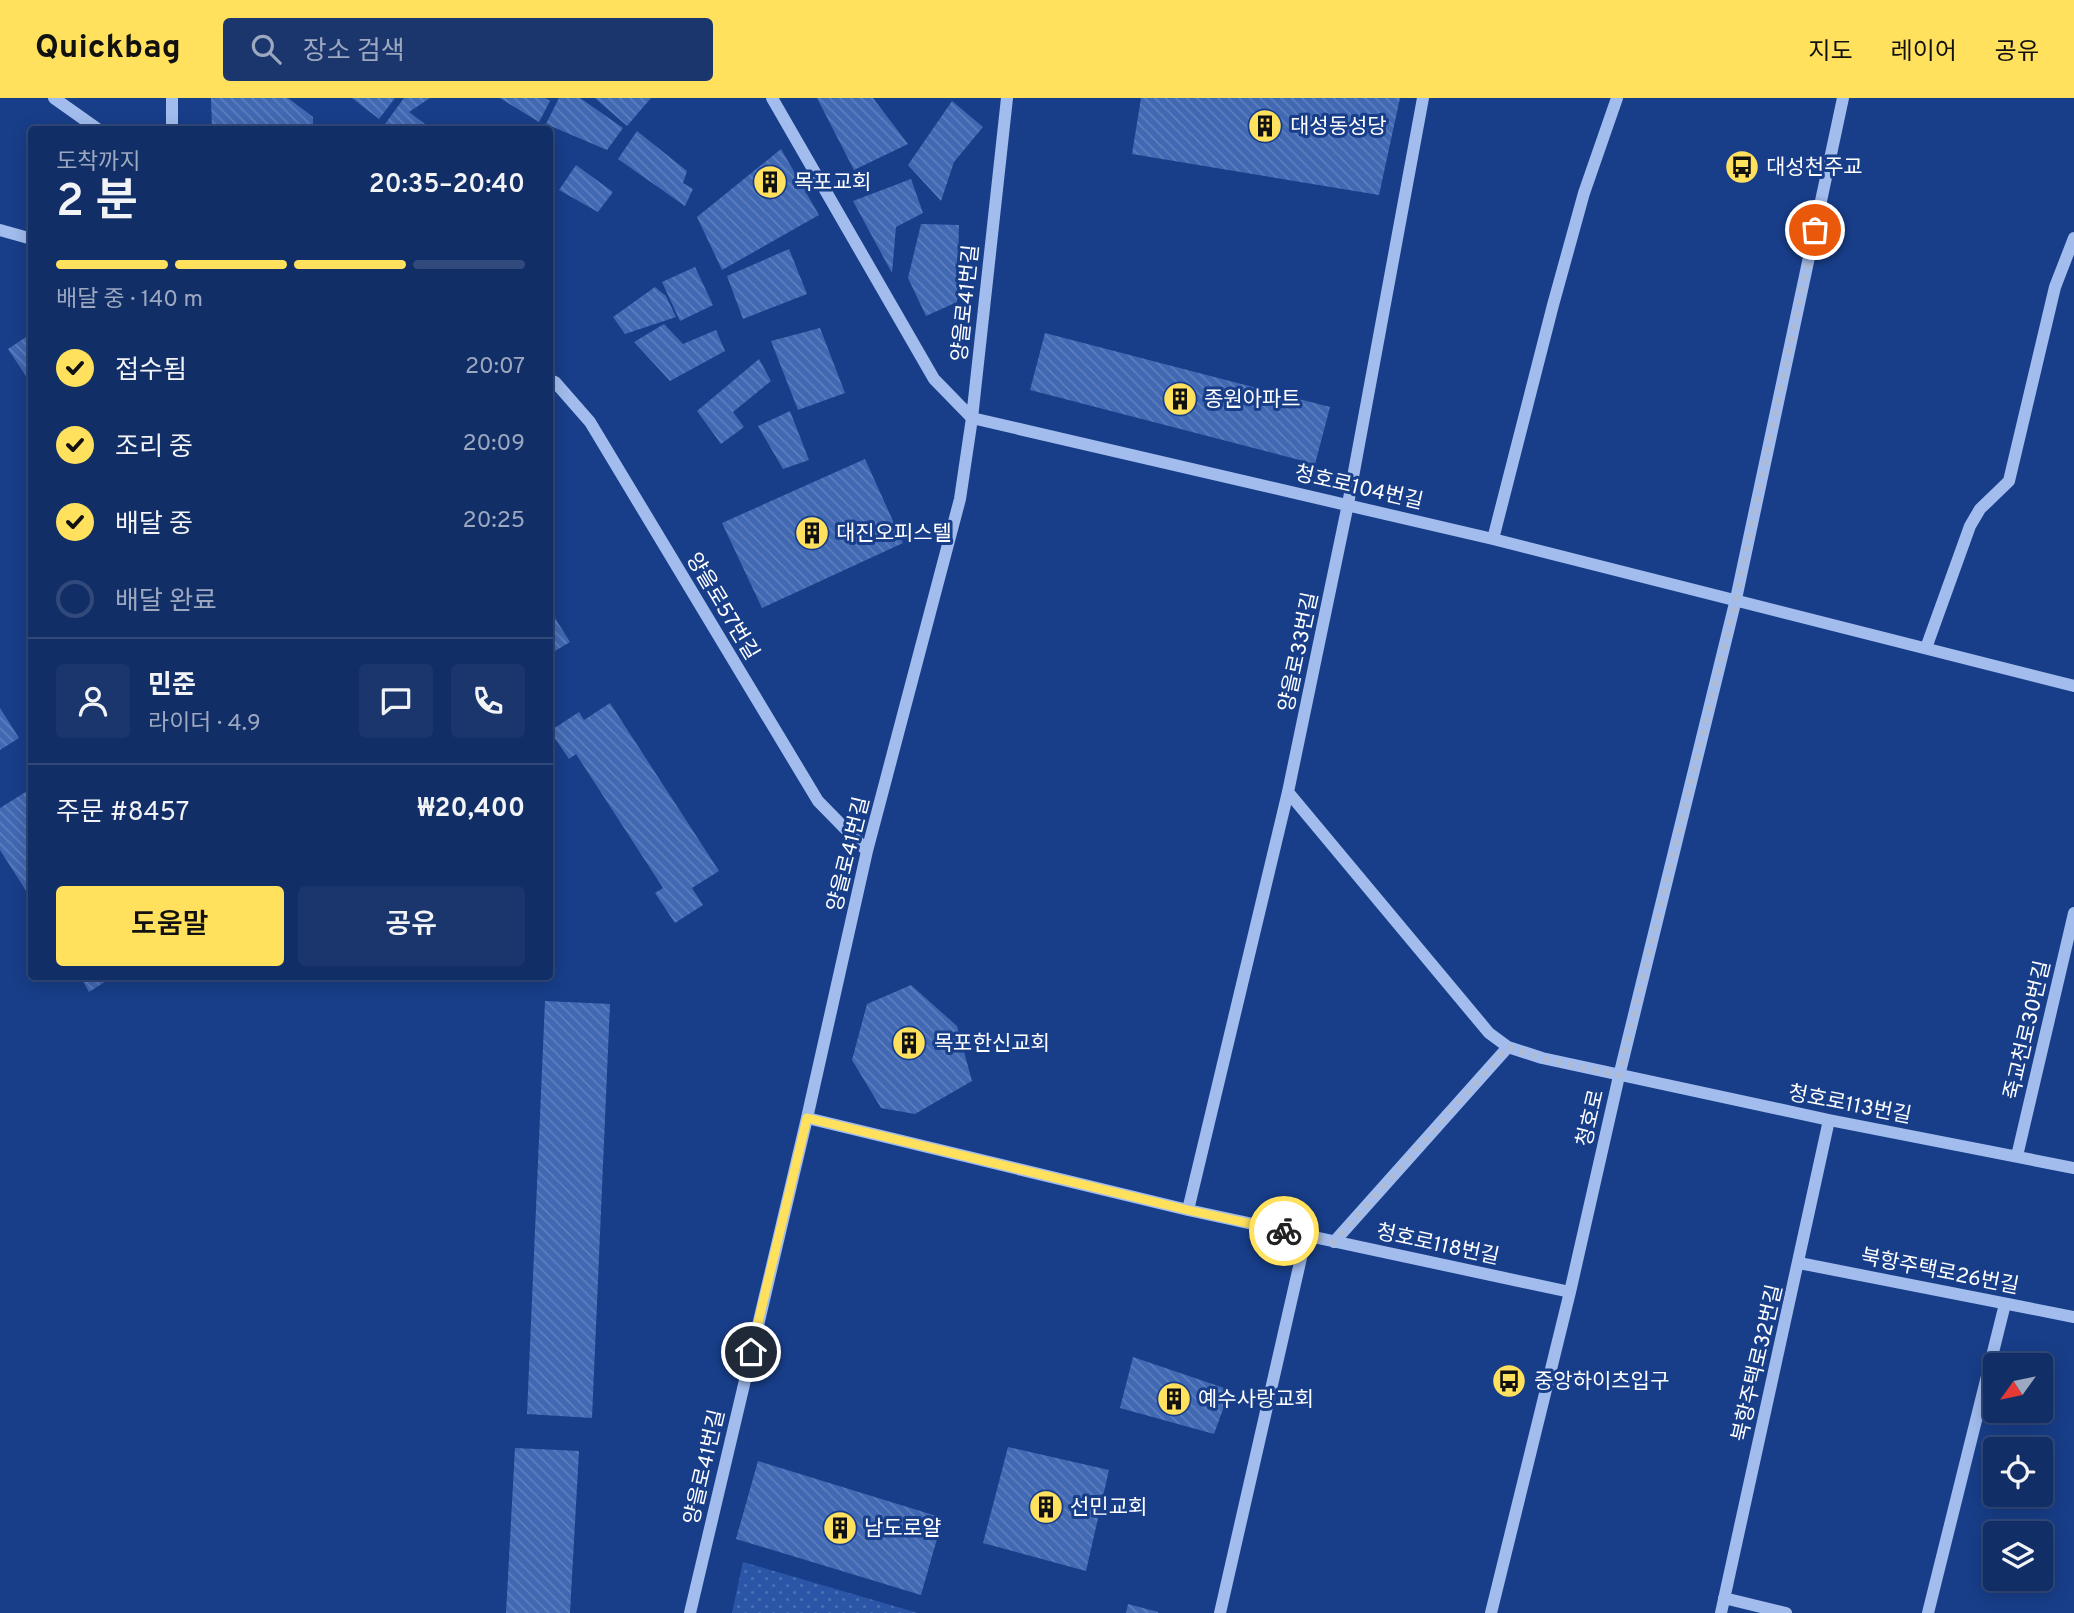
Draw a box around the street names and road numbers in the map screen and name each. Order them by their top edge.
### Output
street label: 양을로41번길 [947,243,986,363]
street label: 청호로104번길 [1292,461,1426,516]
street label: 양을로57번길 [679,548,764,665]
street label: 양을로33번길 [1274,590,1325,715]
street label: 양을로41번길 [822,794,877,915]
street label: 죽교천로30번길 [1999,958,2058,1102]
street label: 청호로113번길 [1786,1080,1914,1131]
street label: 청호로 [1572,1087,1611,1150]
street label: 청호로118번길 [1374,1219,1502,1272]
street label: 북항주택로26번길 [1858,1244,2021,1301]
street label: 북항주택로32번길 [1727,1282,1790,1444]
street label: 양을로41번길 [679,1407,732,1528]

